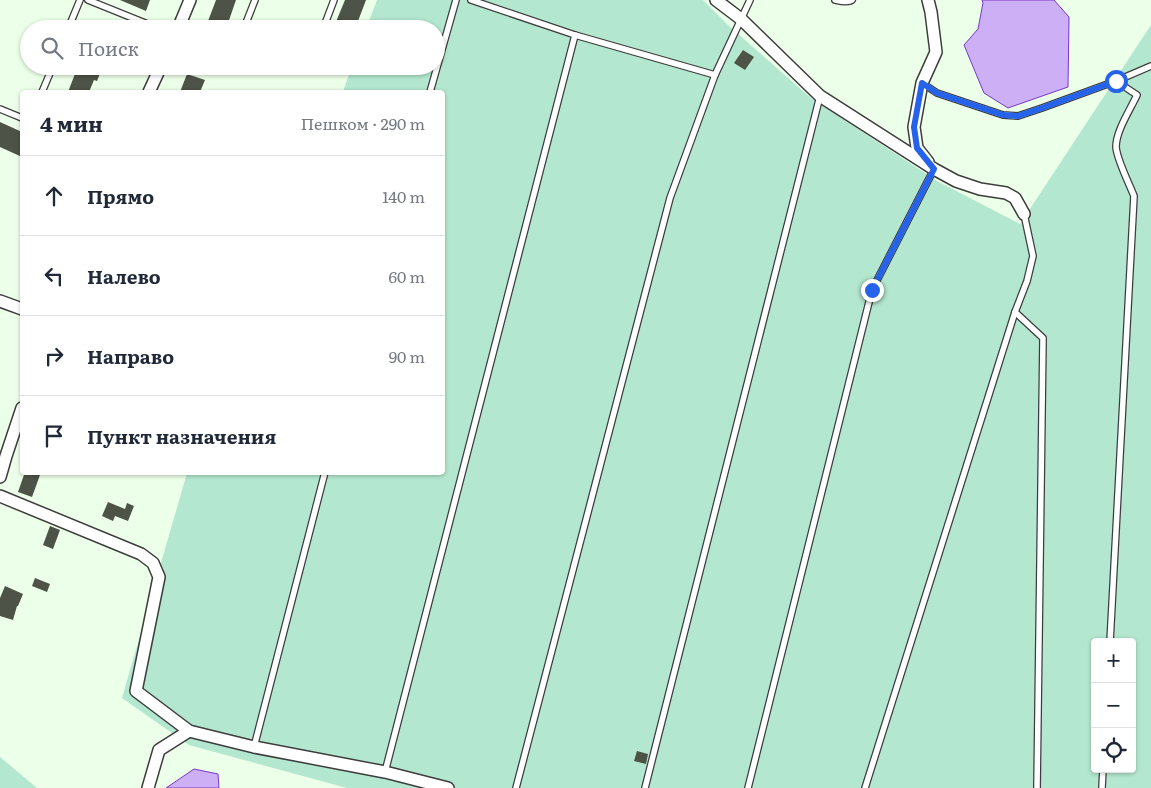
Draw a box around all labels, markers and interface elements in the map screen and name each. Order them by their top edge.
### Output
search box [20,20,445,75]
icon: search [38,34,66,62]
text: Поиск [78,34,139,62]
route start [1105,70,1128,93]
text: 4 мин [40,107,103,138]
text: Пешком · 290 m [301,111,425,135]
icon: ahead [40,182,68,210]
text: Прямо [87,182,154,210]
text: 140 m [382,184,425,208]
icon: left [40,262,68,290]
text: Налево [87,262,161,290]
text: 60 m [388,264,425,288]
route end [861,279,884,302]
icon: right [40,342,68,370]
text: Направо [87,342,174,370]
text: 90 m [389,344,425,368]
icon: arrive [40,422,68,450]
text: Пункт назначения [87,422,276,450]
map controls [1091,638,1136,773]
button: + [1091,638,1136,683]
button: − [1091,683,1136,728]
button: locate [1091,728,1136,773]

